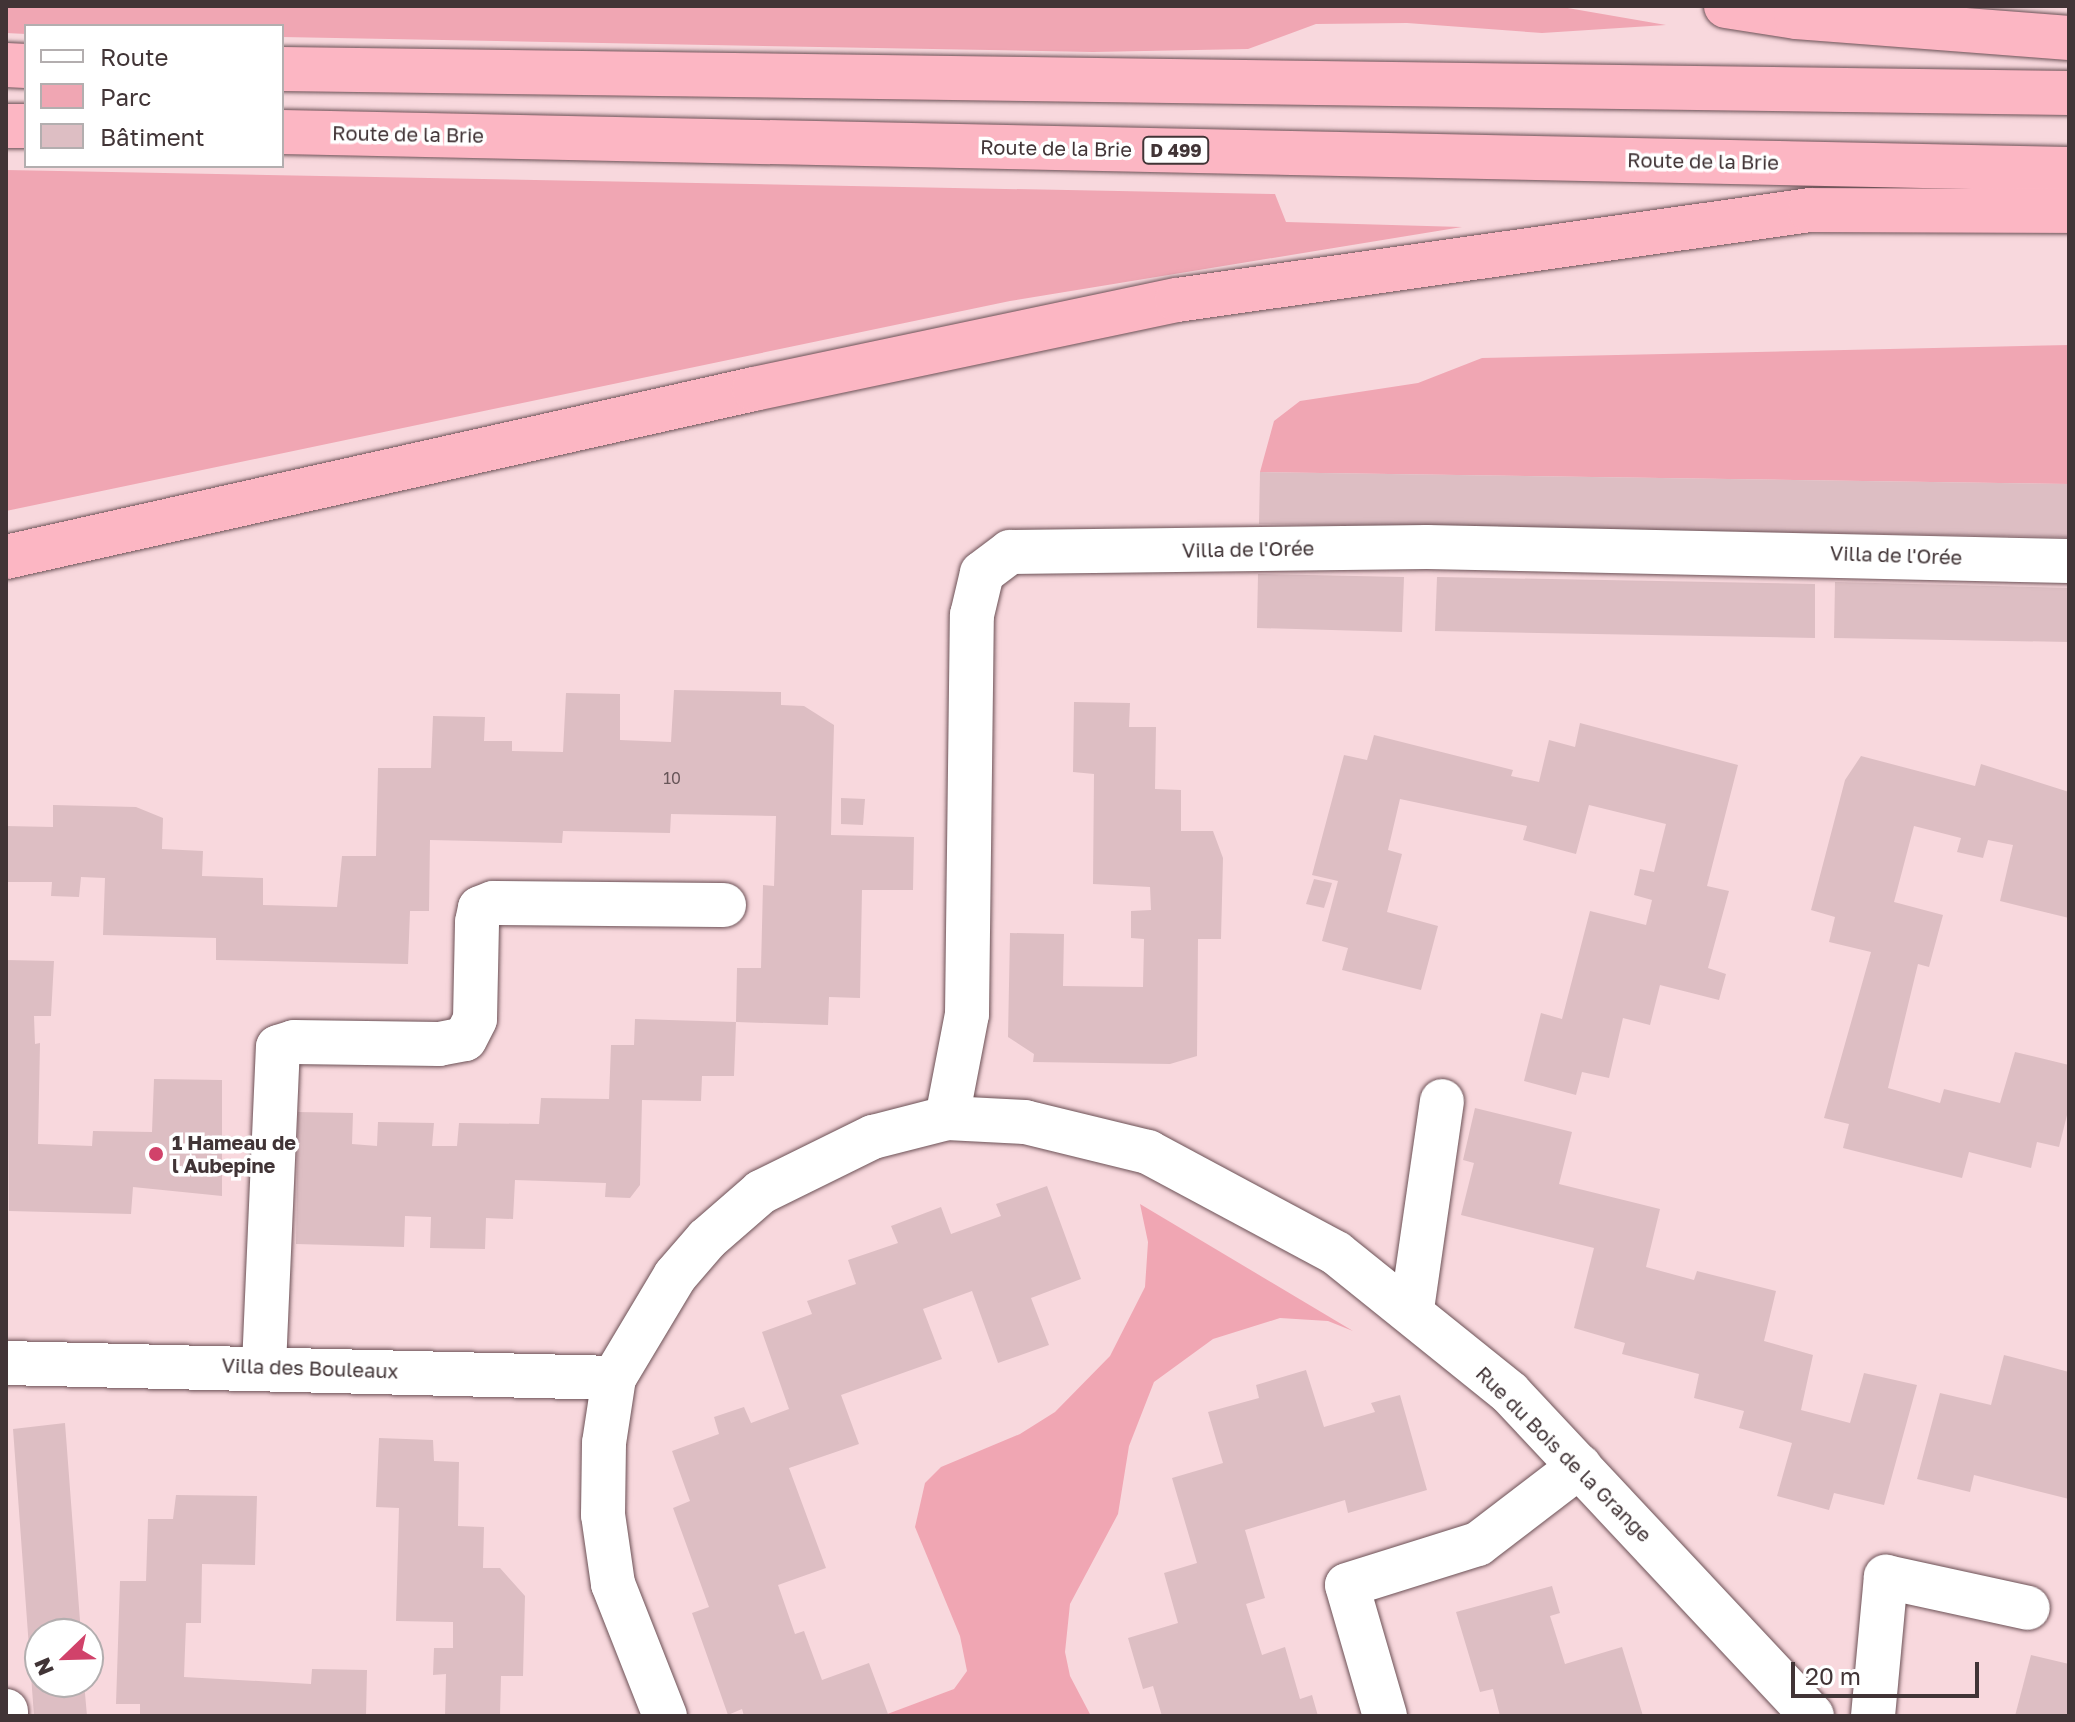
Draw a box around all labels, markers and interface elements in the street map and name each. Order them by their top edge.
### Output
legend [24,24,284,168]
text: Route [100,42,169,71]
text: Parc [100,82,151,111]
street label: Route de la Brie [332,121,484,147]
text: Bâtiment [100,122,205,151]
street label: Route de la Brie [980,135,1132,161]
road number: D 499 [1142,136,1210,164]
street label: Route de la Brie [1627,148,1779,174]
street label: Villa de l'Orée [1182,536,1314,562]
street label: Villa de l'Orée [1829,541,1963,569]
house number: 10 [663,768,681,788]
place label: 1 Hameau de l Aubepine [172,1130,296,1177]
marker: 1 Hameau de l Aubepine [147,1145,165,1163]
street label: Villa des Bouleaux [221,1353,399,1383]
street label: Rue du Bois de la Grange [1471,1361,1657,1547]
north arrow [24,1618,104,1698]
scale bar [1795,1646,1983,1696]
text: N [28,1654,59,1680]
text: 20 m [1805,1661,1861,1690]

